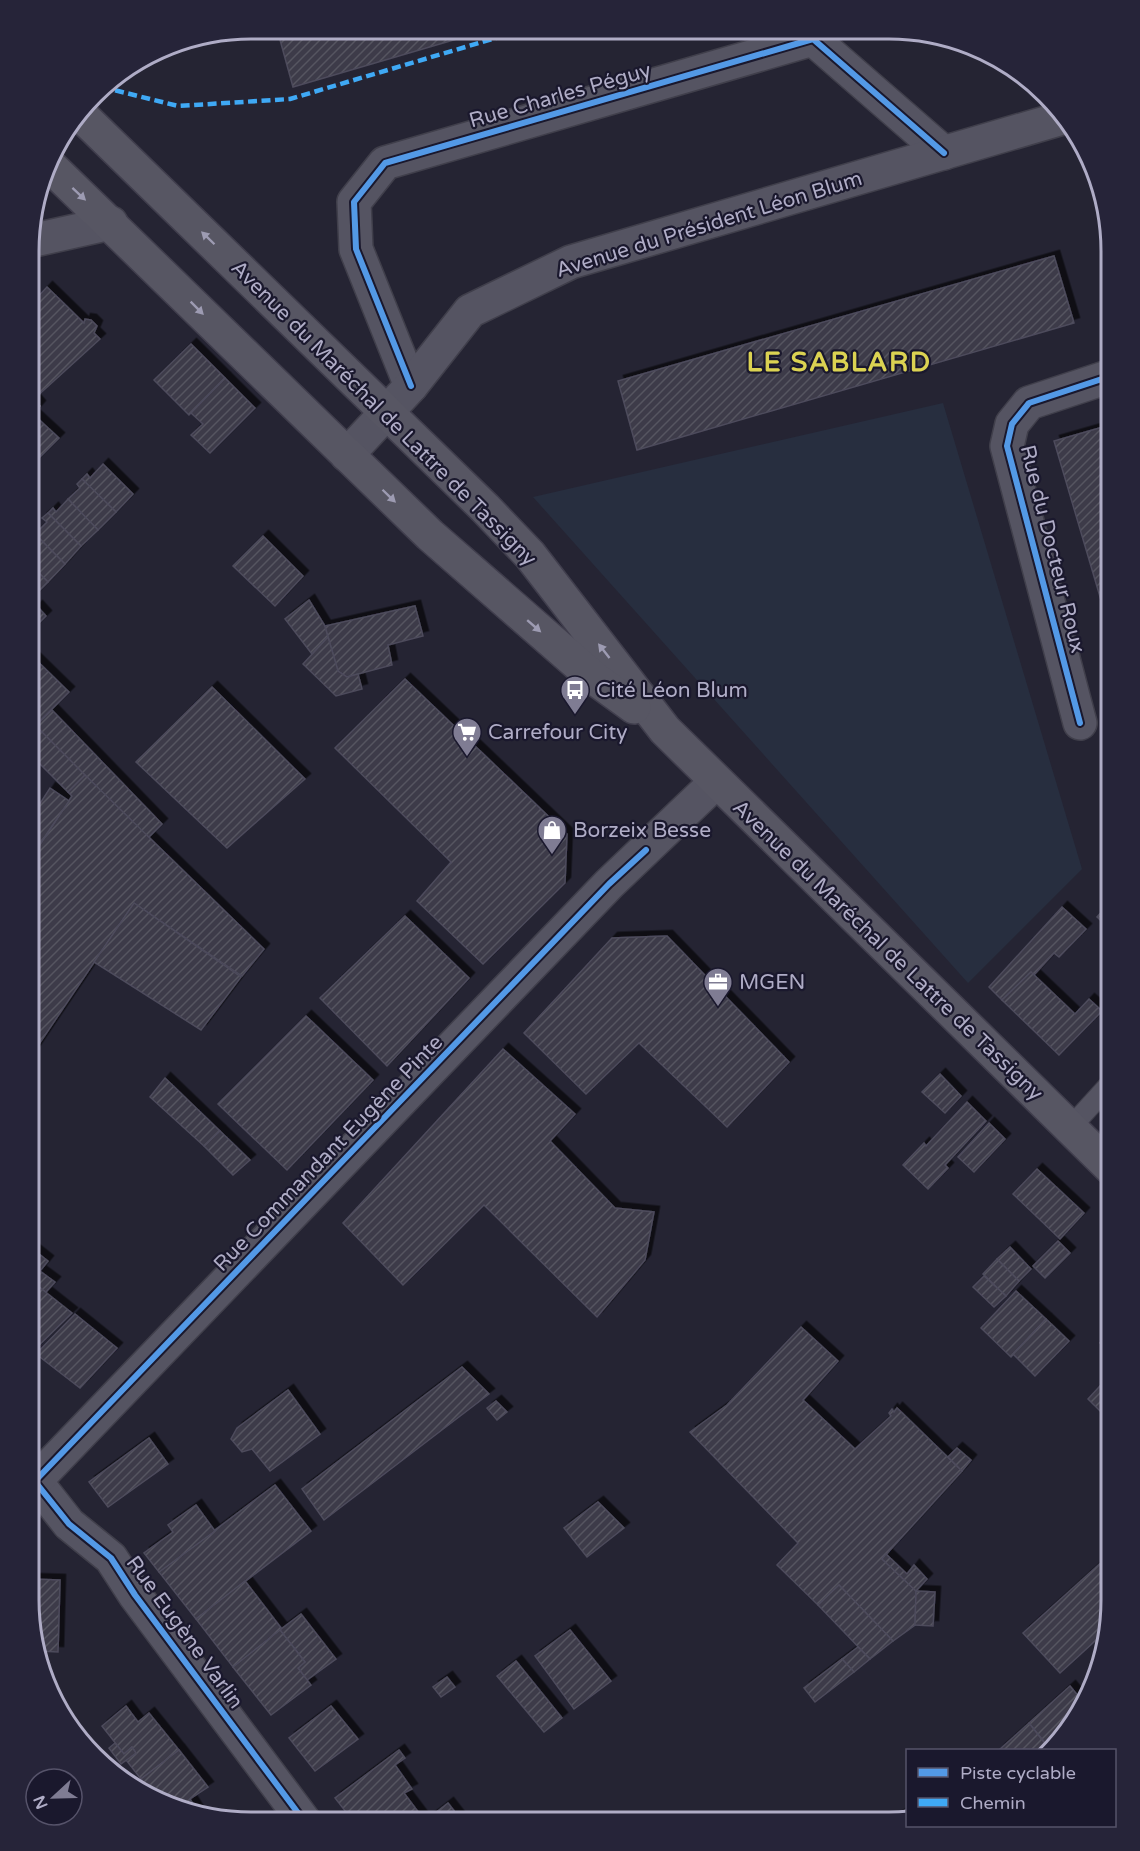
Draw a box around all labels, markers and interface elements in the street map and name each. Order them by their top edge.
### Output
street label: Rue Charles Péguy [466,58,654,133]
street label: Avenue du Président Léon Blum [553,166,865,283]
one-way arrow [72,186,86,200]
one-way arrow [201,231,215,245]
street label: Avenue du Maréchal de Lattre de Tassigny [226,255,542,571]
one-way arrow [190,301,204,315]
district label: LE SABLARD [747,346,931,379]
street label: Rue du Docteur Roux [1015,442,1090,656]
one-way arrow [381,488,395,502]
one-way arrow [526,619,541,632]
one-way arrow [598,643,610,658]
bus stop icon: Cité Léon Blum [559,674,591,716]
place label: Cité Léon Blum [596,678,748,703]
supermarket icon: Carrefour City [451,716,483,758]
place label: Carrefour City [488,720,628,745]
street label: Avenue du Maréchal de Lattre de Tassigny [727,795,1048,1106]
shop icon: Borzeix Besse [536,814,568,856]
place label: Borzeix Besse [573,818,711,843]
office icon: MGEN [702,966,734,1008]
place label: MGEN [739,970,805,995]
street label: Rue Commandant Eugène Pinte [209,1030,448,1277]
street label: Rue Eugène Varlin [121,1551,248,1714]
legend [906,1749,1116,1827]
text: Piste cyclable [960,1762,1076,1784]
north arrow [24,1767,84,1827]
text: Chemin [960,1792,1026,1814]
text: N [29,1793,53,1812]

